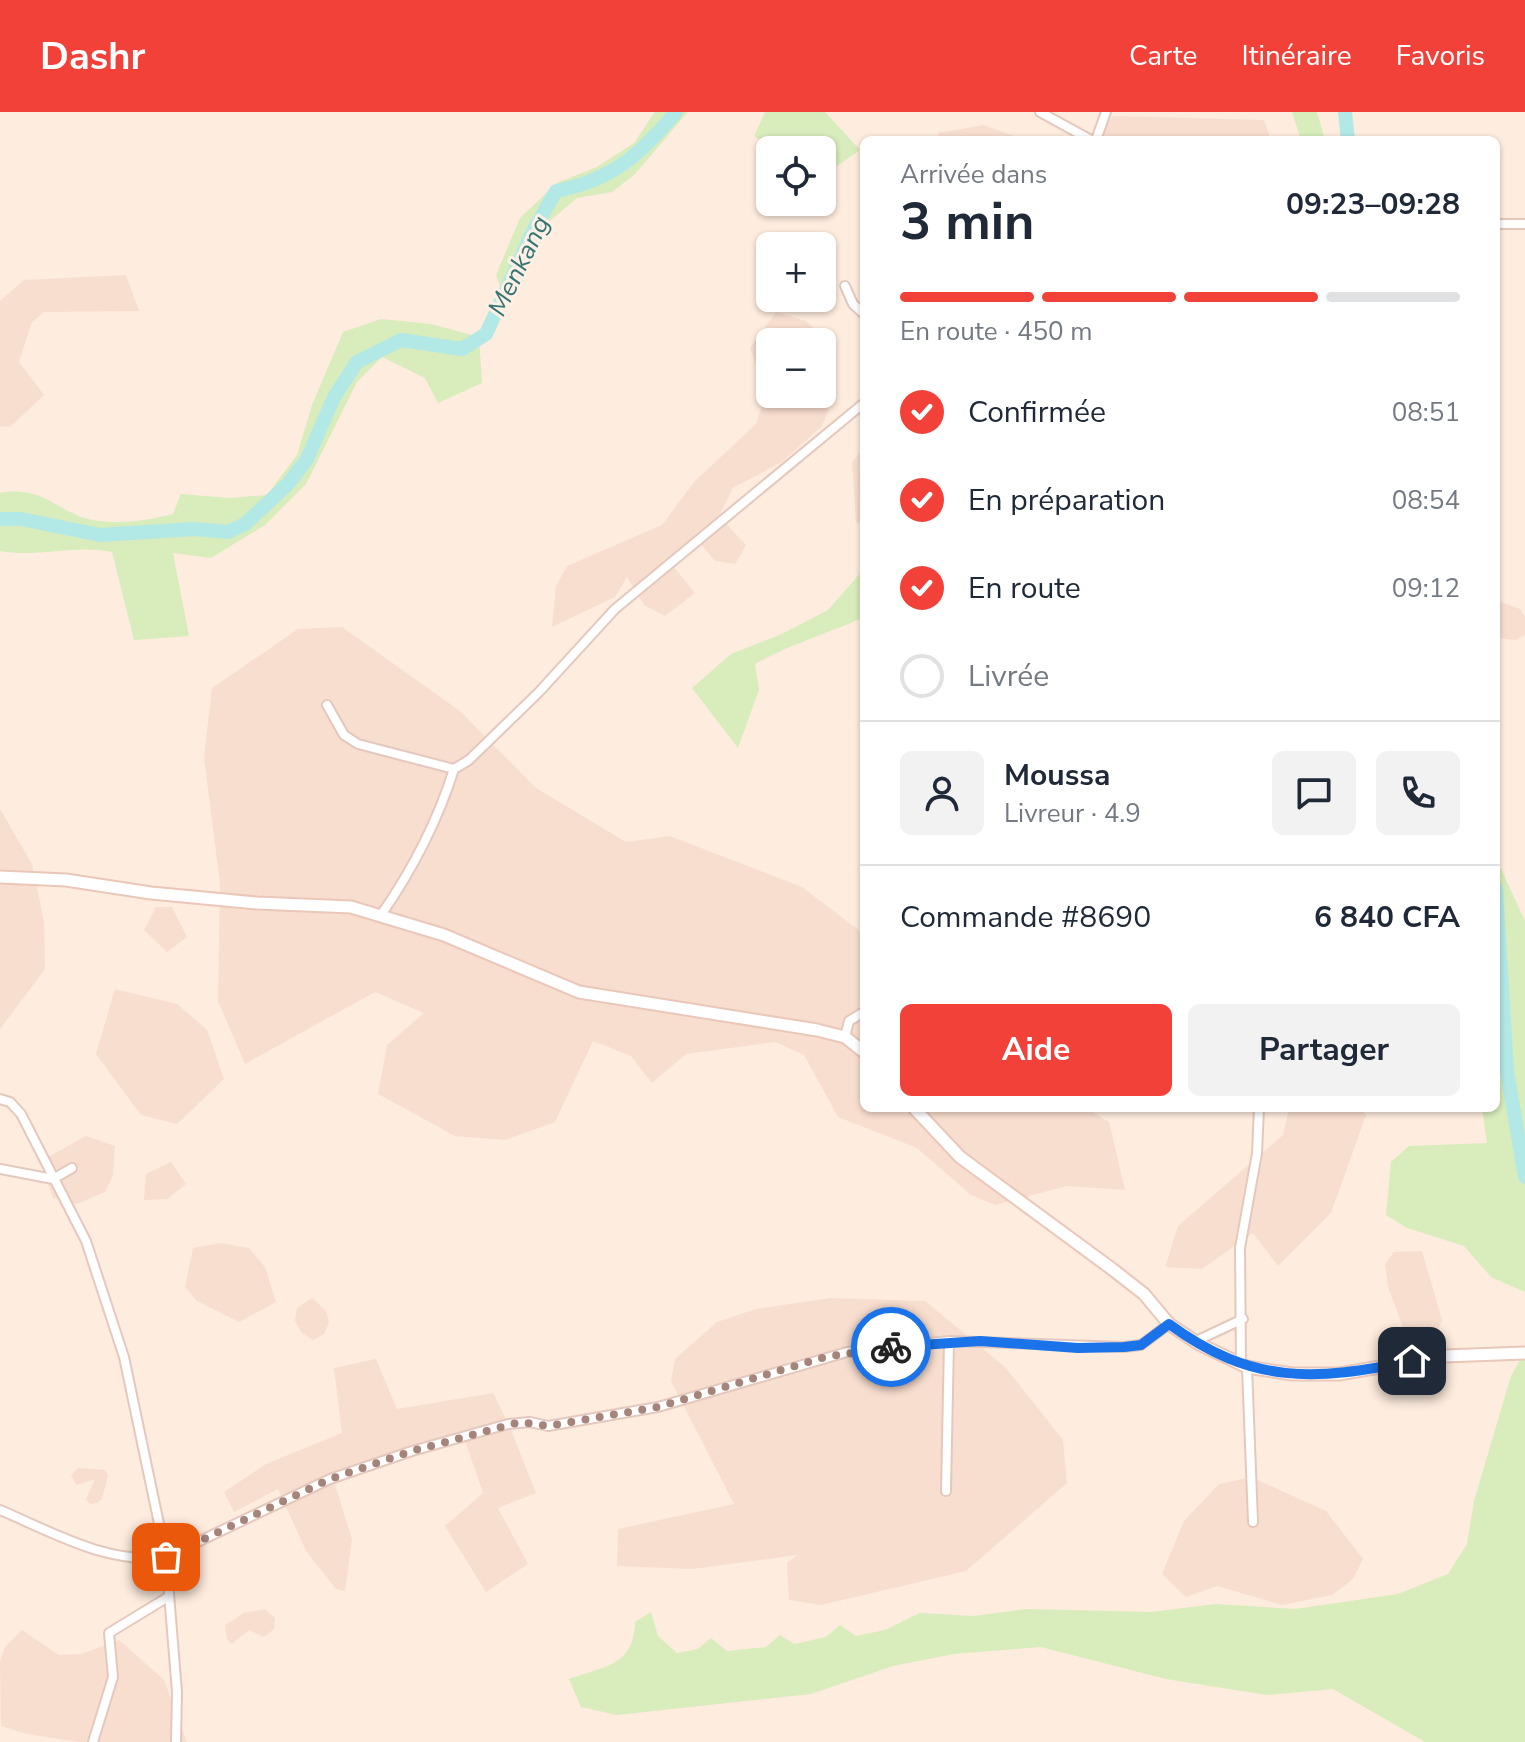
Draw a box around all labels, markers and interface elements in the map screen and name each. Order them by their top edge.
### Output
text: Dashr [40,31,145,82]
text: Carte [1129,37,1198,75]
text: Itinéraire [1242,37,1352,75]
text: Favoris [1396,37,1485,75]
map controls [756,136,836,408]
button: locate [756,136,836,216]
text: Arrivée dans [900,157,1047,192]
text: 09:23–09:28 [1286,184,1460,225]
text: 3 min [900,186,1035,257]
water label: Menkang [480,210,558,322]
button: + [756,232,836,312]
text: En route · 450 m [900,314,1093,349]
button: − [756,328,836,408]
icon: check [900,390,944,434]
text: Confirmée [968,392,1106,433]
text: 08:51 [1392,395,1460,430]
icon: check [900,478,944,522]
text: En préparation [968,480,1165,521]
text: 08:54 [1392,483,1460,518]
icon: check [900,566,944,610]
text: En route [968,568,1081,609]
text: 09:12 [1392,571,1460,606]
text: Livrée [968,656,1049,697]
button: person [900,751,984,835]
button: chat [1272,751,1356,835]
button: phone [1376,751,1460,835]
text: Moussa [1004,755,1110,796]
text: Livreur · 4.9 [1004,796,1141,831]
text: Commande #8690 [900,897,1151,938]
text: 6 840 CFA [1314,897,1460,938]
button: Aide [900,1004,1172,1096]
button: Partager [1188,1004,1460,1096]
courier [851,1307,931,1387]
icon: bike [869,1325,913,1369]
pin [1378,1327,1446,1395]
icon: home [1390,1339,1434,1383]
pin [132,1523,200,1591]
icon: bag [144,1535,188,1579]

